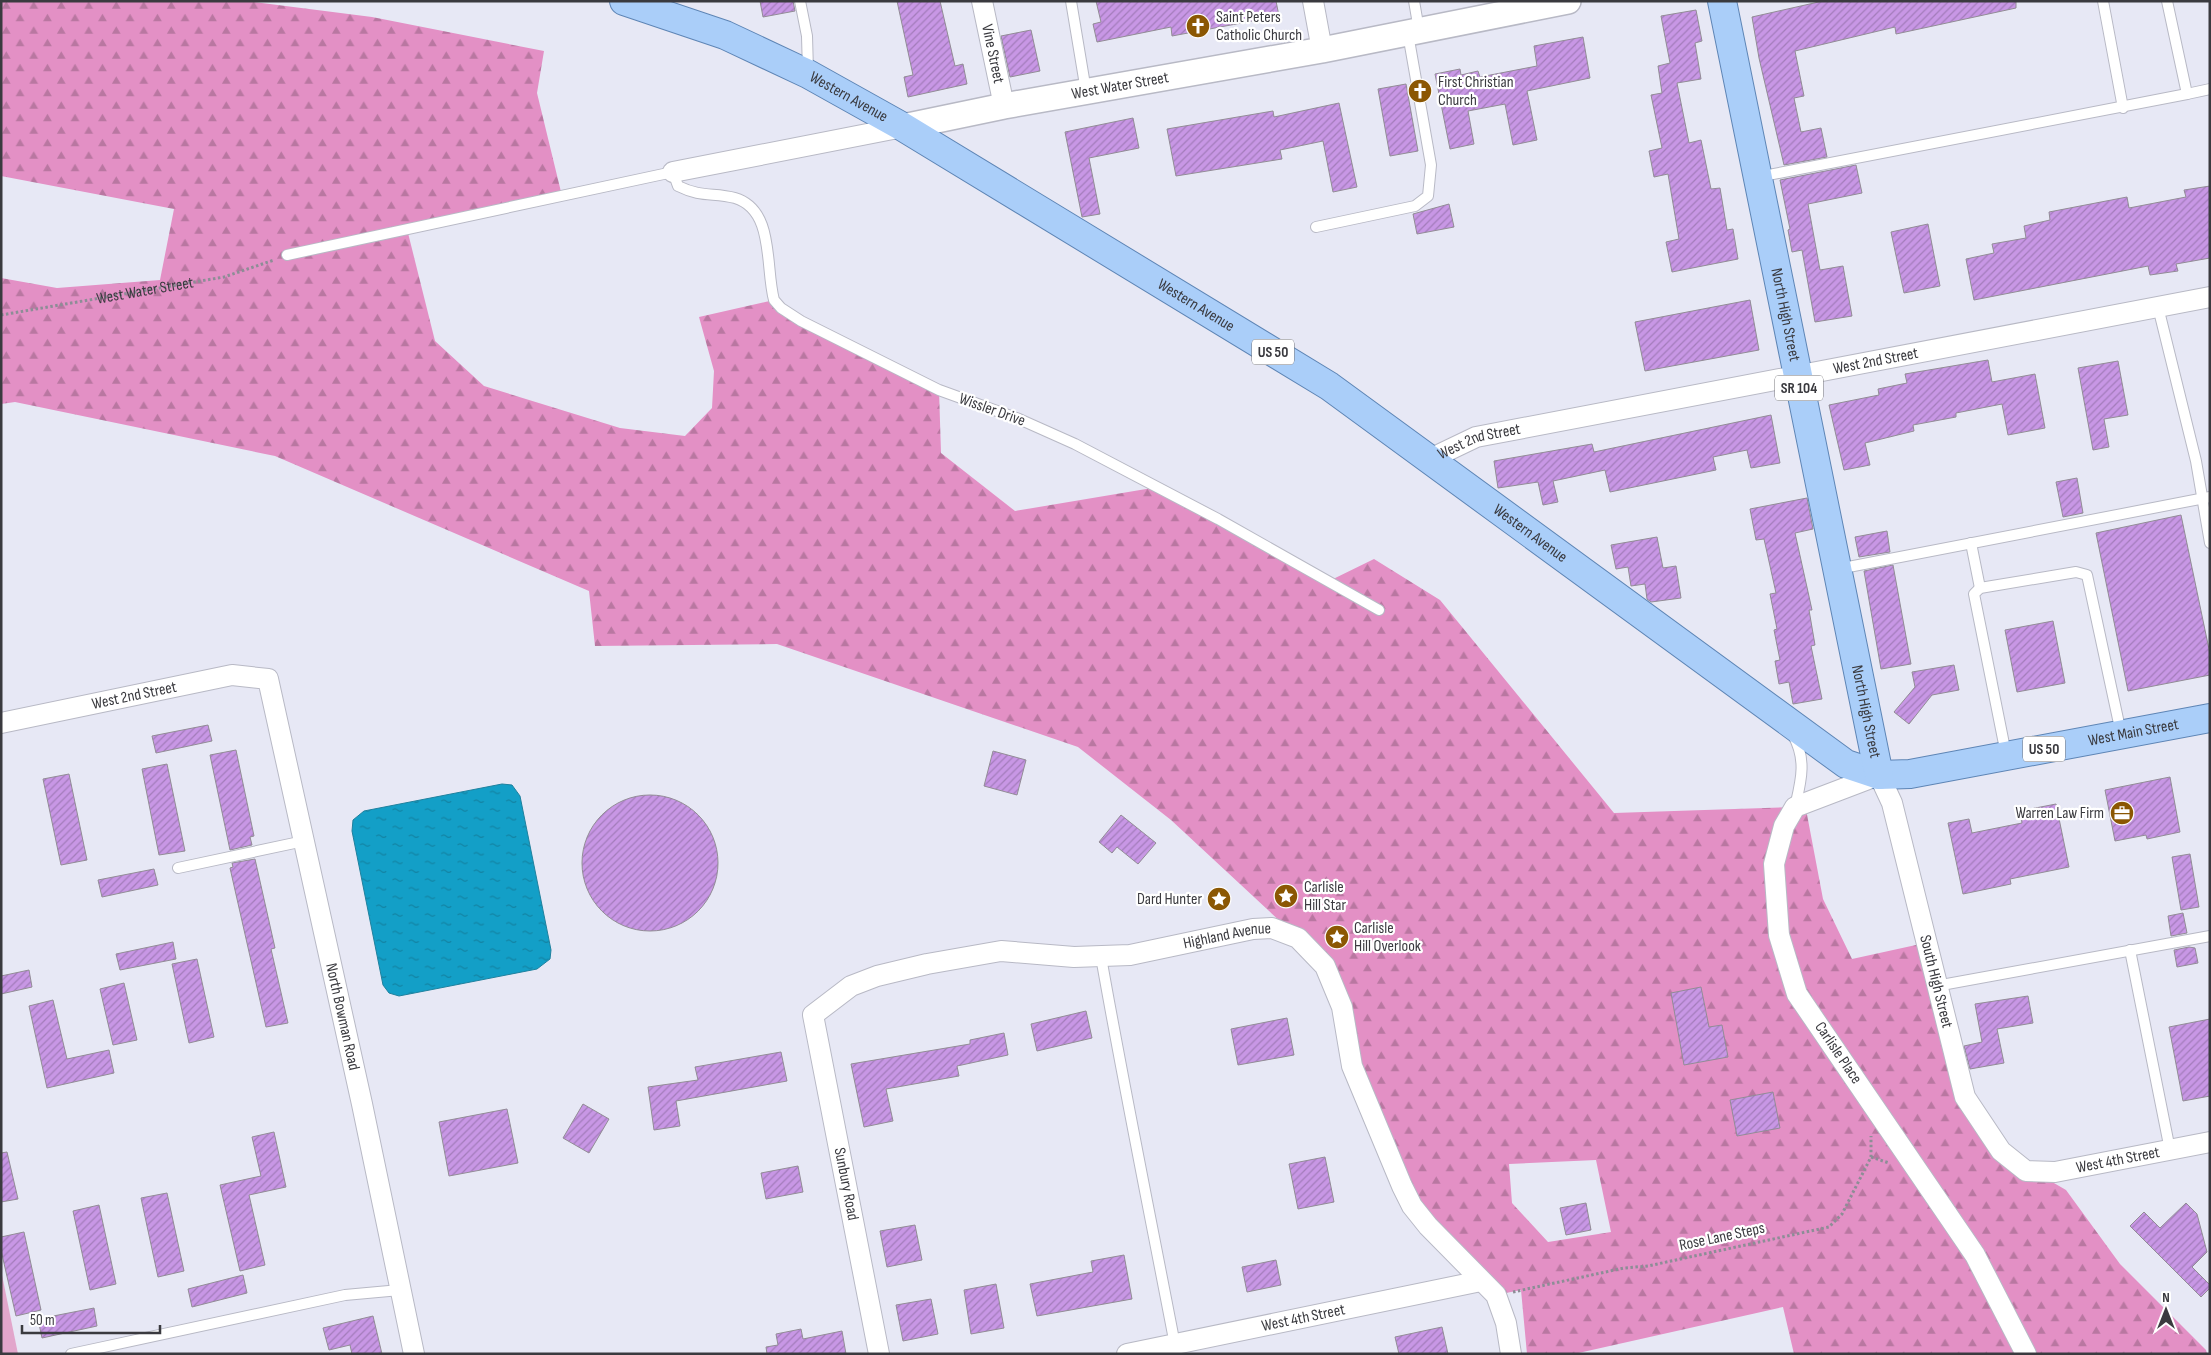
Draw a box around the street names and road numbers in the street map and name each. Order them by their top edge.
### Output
street label: Vine Street [978,23,1009,85]
street label: Western Avenue [806,67,891,126]
street label: West Water Street [1070,68,1170,103]
street label: North High Street [1767,266,1804,363]
street label: West Water Street [95,273,195,308]
street label: Western Avenue [1154,275,1238,336]
road number: US 50 [1252,340,1294,364]
street label: West 2nd Street [1831,343,1920,378]
road number: SR 104 [1775,376,1823,400]
street label: Wissler Drive [956,389,1028,431]
street label: West 2nd Street [1435,419,1522,463]
street label: Western Avenue [1490,500,1571,566]
street label: North High Street [1847,663,1885,760]
street label: West 2nd Street [90,677,178,713]
street label: West Main Street [2086,715,2180,750]
road number: US 50 [2023,736,2065,762]
street label: Highland Avenue [1182,919,1271,953]
street label: South High Street [1916,933,1957,1030]
street label: North Bowman Road [322,961,364,1072]
street label: Carlisle Place [1810,1018,1866,1088]
street label: West 4th Street [2074,1142,2161,1177]
street label: Sunbury Road [830,1146,862,1222]
street label: Rose Lane Steps [1678,1219,1767,1255]
street label: West 4th Street [1260,1300,1347,1335]

